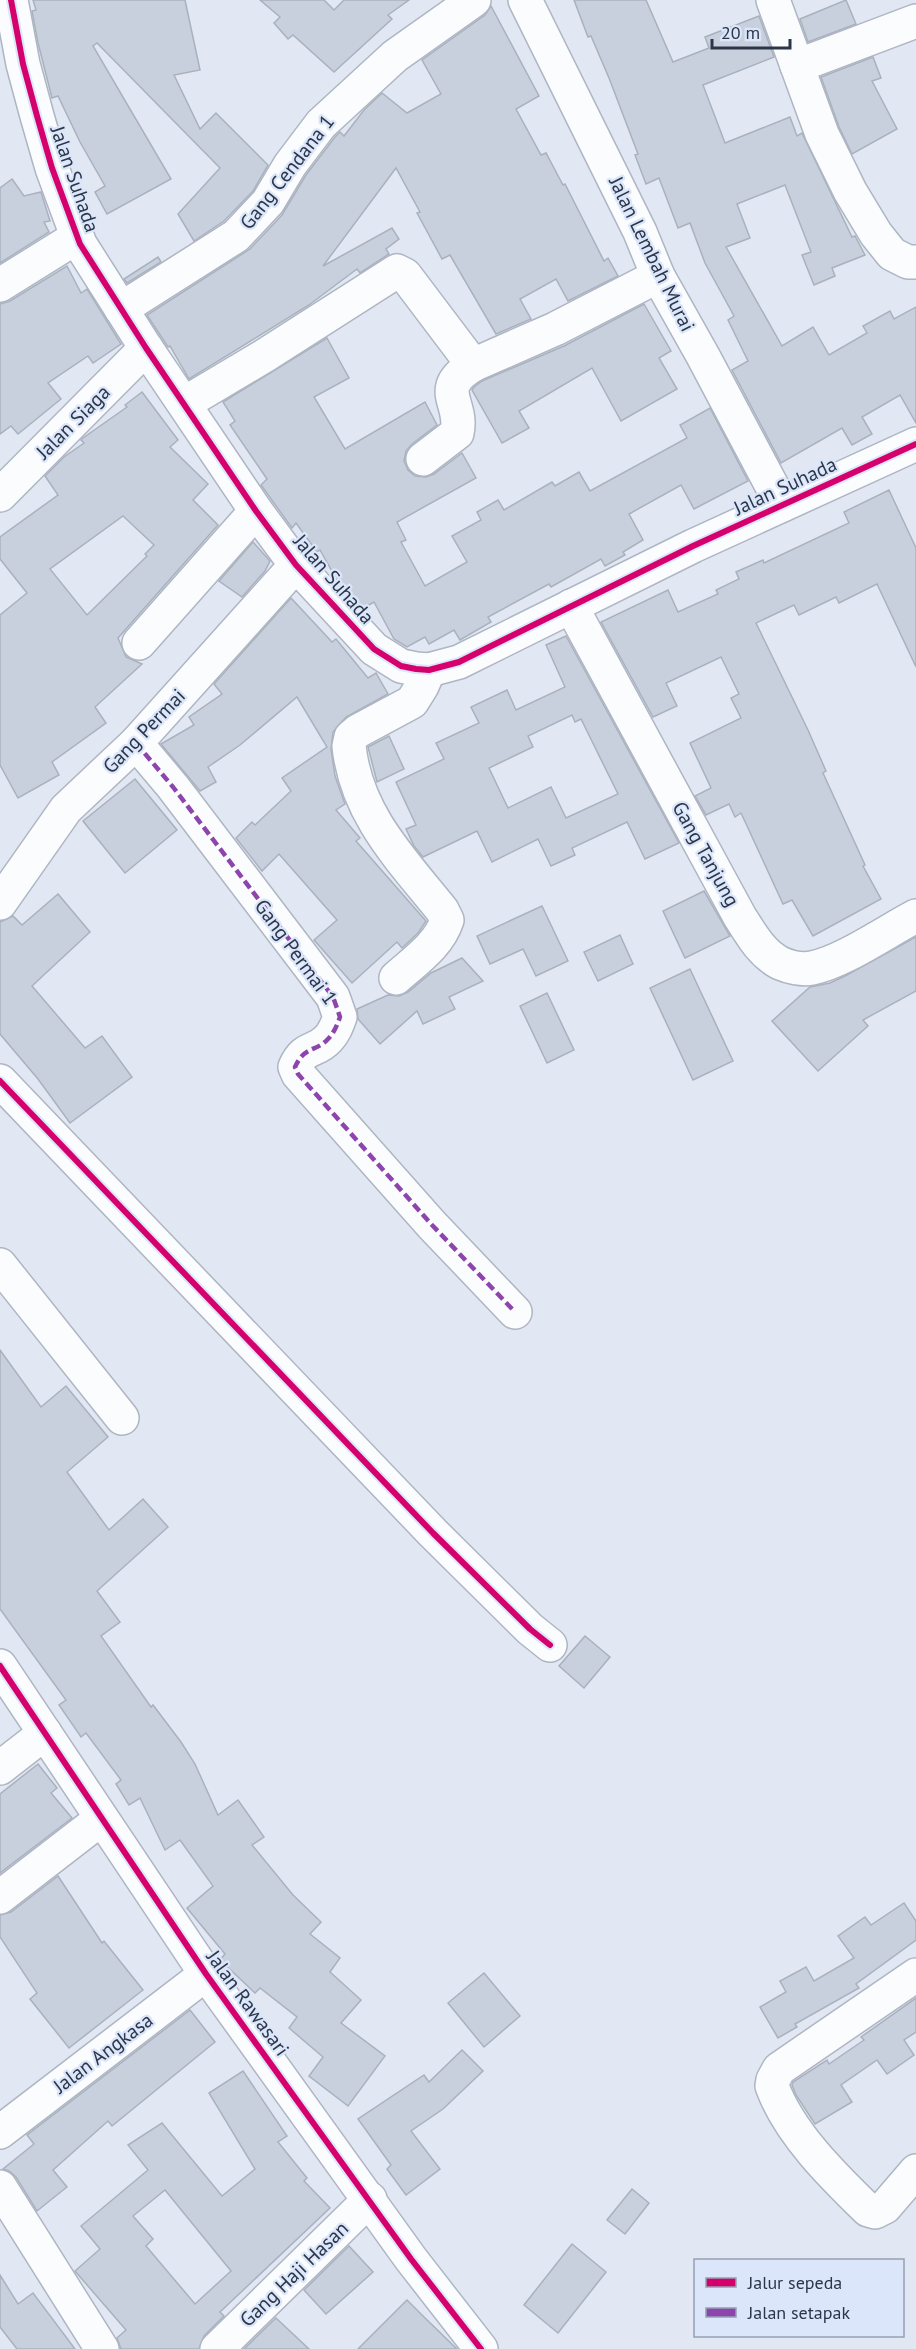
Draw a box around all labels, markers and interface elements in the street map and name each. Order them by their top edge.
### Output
scale bar [712,12,790,50]
text: 20 m [721,21,760,44]
street label: Gang Cendana 1 [234,109,340,235]
street label: Jalan Suhada [44,121,105,236]
street label: Jalan Lembah Murai [603,171,701,336]
street label: Jalan Siaga [30,379,116,465]
street label: Jalan Suhada [728,451,841,522]
street label: Jalan Suhada [287,528,380,629]
street label: Gang Permai [97,683,191,779]
street label: Gang Tanjung [666,797,746,911]
street label: Gang Permai 1 [249,894,343,1010]
street label: Jalan Rawasari [200,1944,295,2061]
street label: Jalan Angkasa [47,2007,158,2100]
street label: Gang Haji Hasan [234,2216,354,2332]
legend [694,2259,904,2337]
text: Jalur sepeda [747,2271,842,2294]
text: Jalan setapak [747,2301,850,2324]

